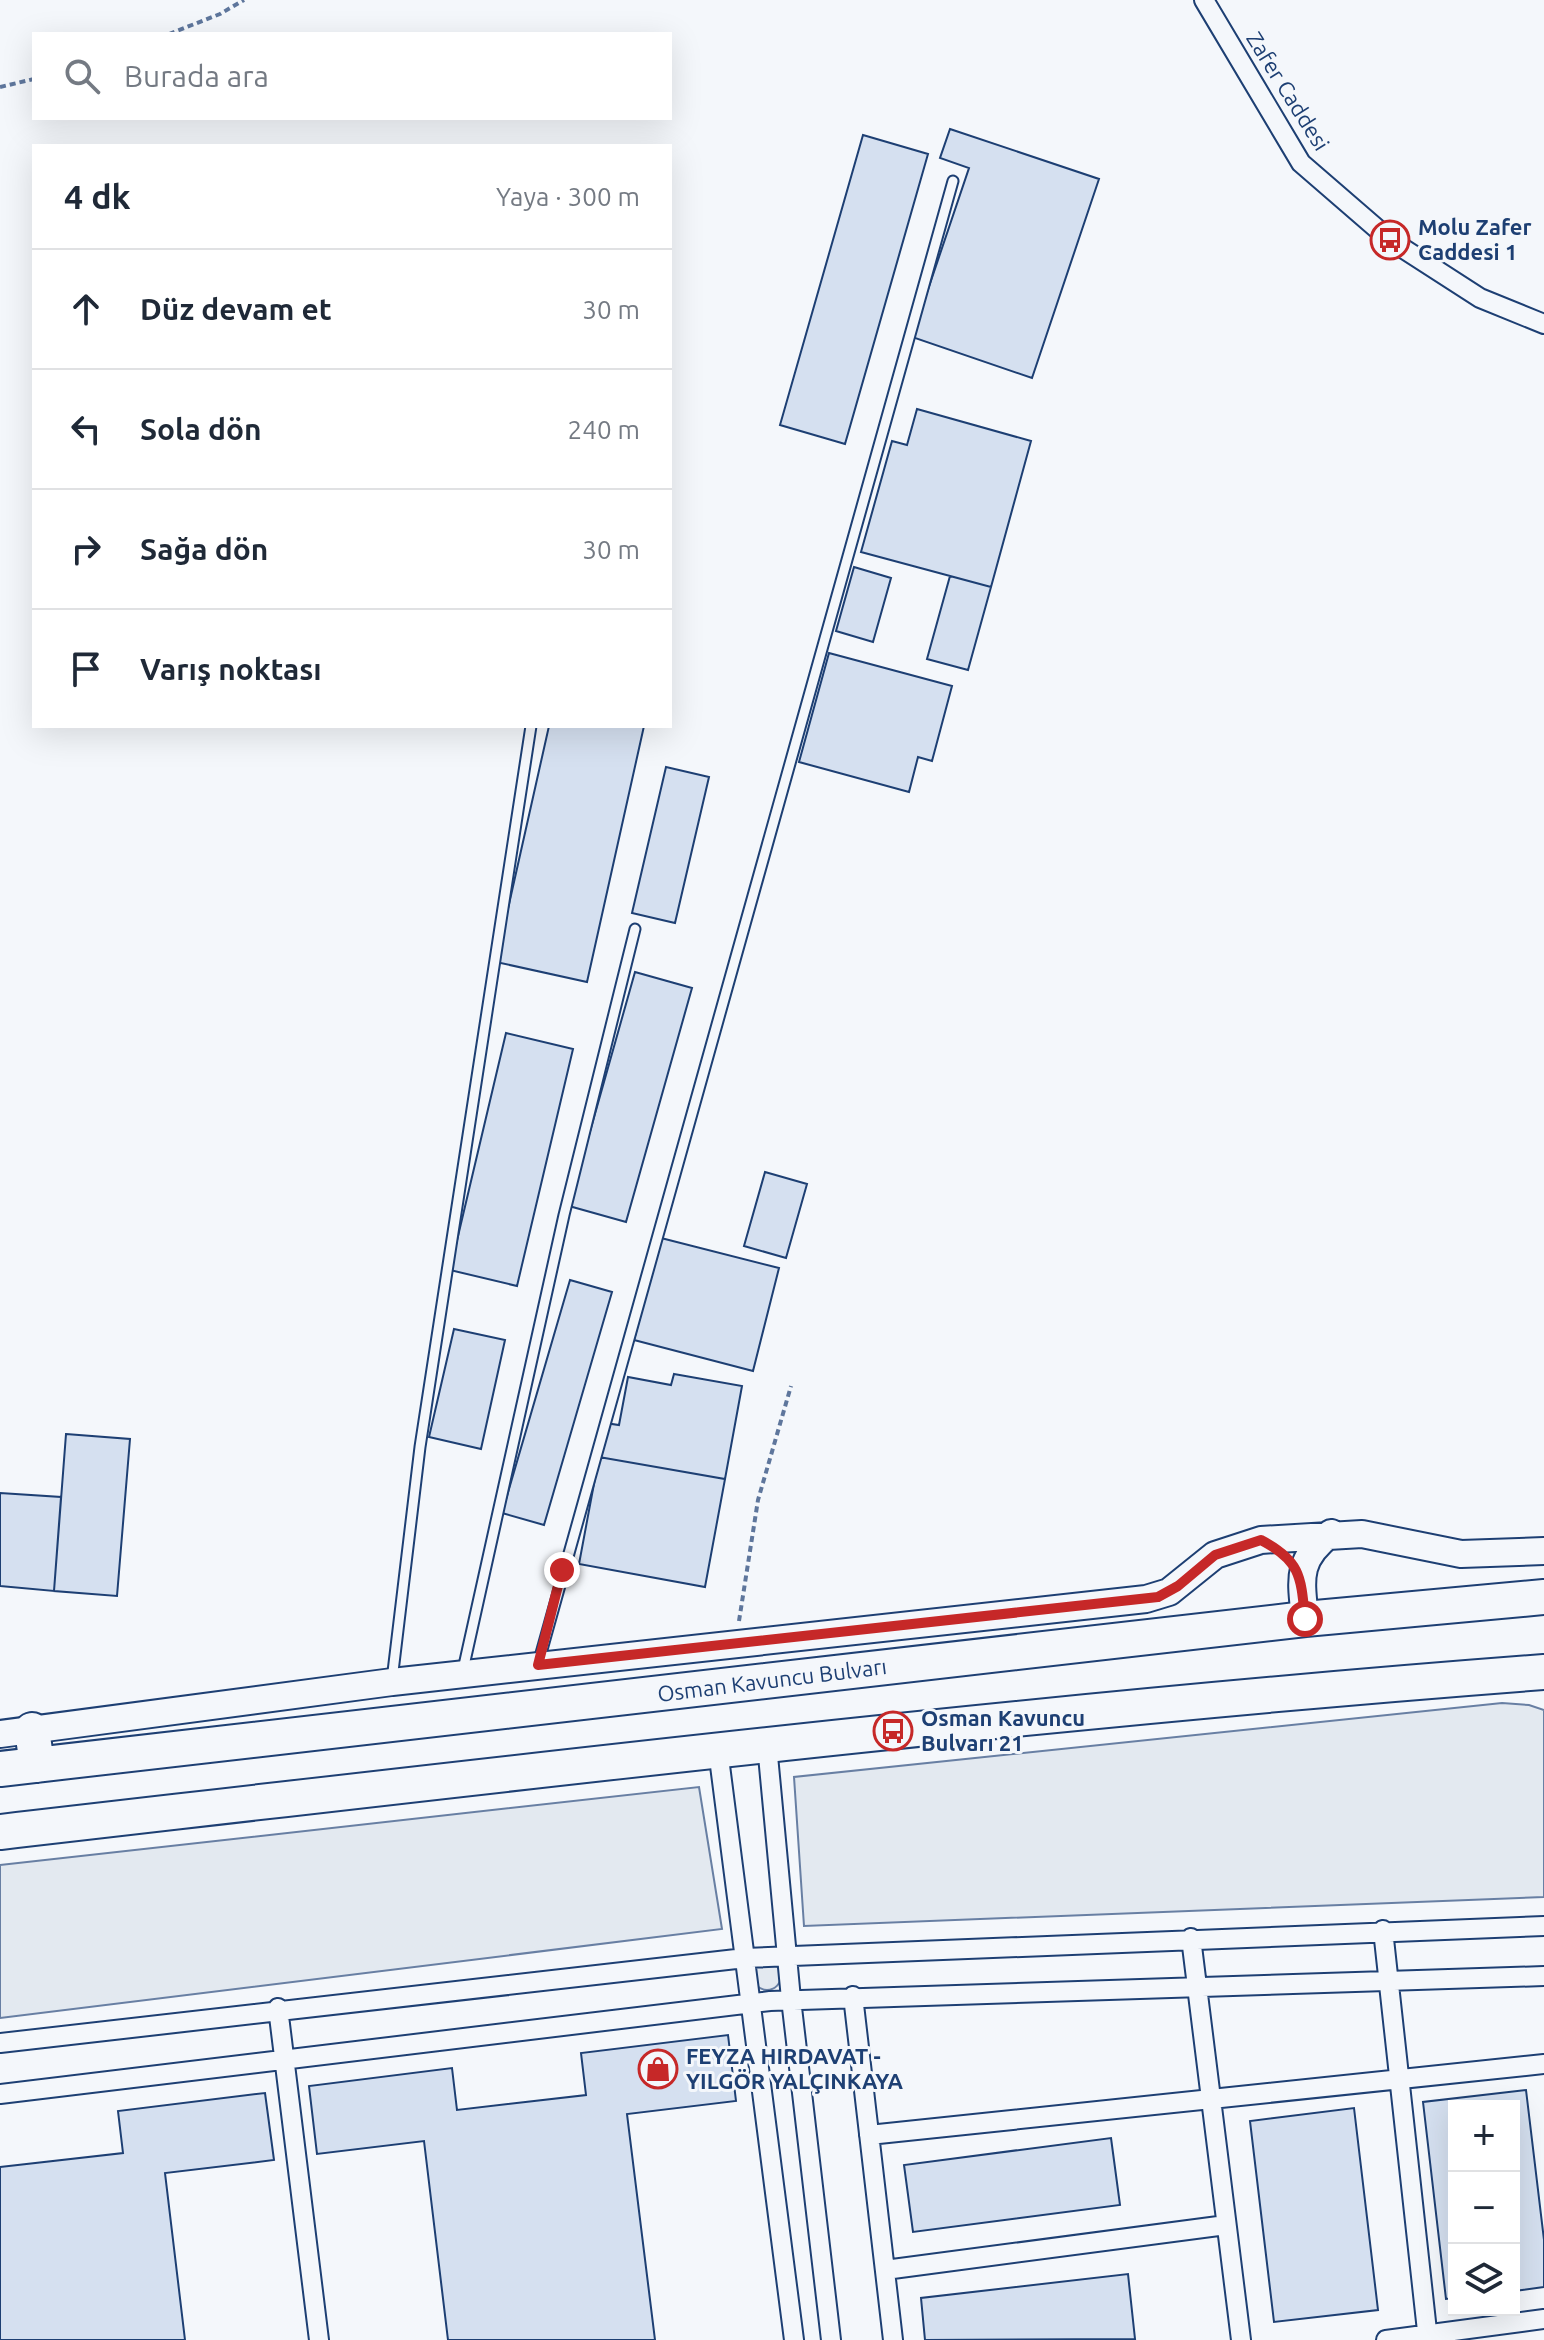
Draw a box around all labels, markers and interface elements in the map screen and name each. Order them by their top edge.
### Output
street label: Zafer Caddesi [1242,27,1335,155]
search box [32,32,672,120]
icon: search [60,54,104,98]
text: Burada ara [124,59,269,93]
text: 4 dk [64,177,131,215]
text: Yaya · 300 m [496,182,640,211]
place label: Molu Zafer Caddesi 1 [1418,214,1532,264]
bus stop icon: Molu Zafer Caddesi 1 [1369,219,1411,261]
icon: ahead [64,287,108,331]
text: Düz devam et [140,292,332,326]
text: 30 m [582,295,640,324]
icon: left [64,407,108,451]
text: Sola dön [140,412,262,446]
text: 240 m [568,415,640,444]
icon: right [64,527,108,571]
text: Sağa dön [140,532,268,566]
text: 30 m [582,535,640,564]
icon: arrive [64,647,108,691]
text: Varış noktası [140,652,322,686]
route end [544,1552,580,1588]
route start [1287,1601,1323,1637]
street label: Osman Kavuncu Bulvarı [656,1653,888,1706]
place label: Osman Kavuncu Bulvarı 21 [921,1705,1085,1755]
bus stop icon: Osman Kavuncu Bulvarı 21 [872,1710,914,1752]
place label: FEYZA HIRDAVAT - YILGÖR YALÇINKAYA [686,2043,903,2094]
shop icon: FEYZA HIRDAVAT - YILGÖR YALÇINKAYA [637,2048,679,2090]
map controls [1448,2100,1520,2316]
button: + [1448,2100,1520,2172]
button: − [1448,2172,1520,2244]
button: layers [1448,2244,1520,2316]

